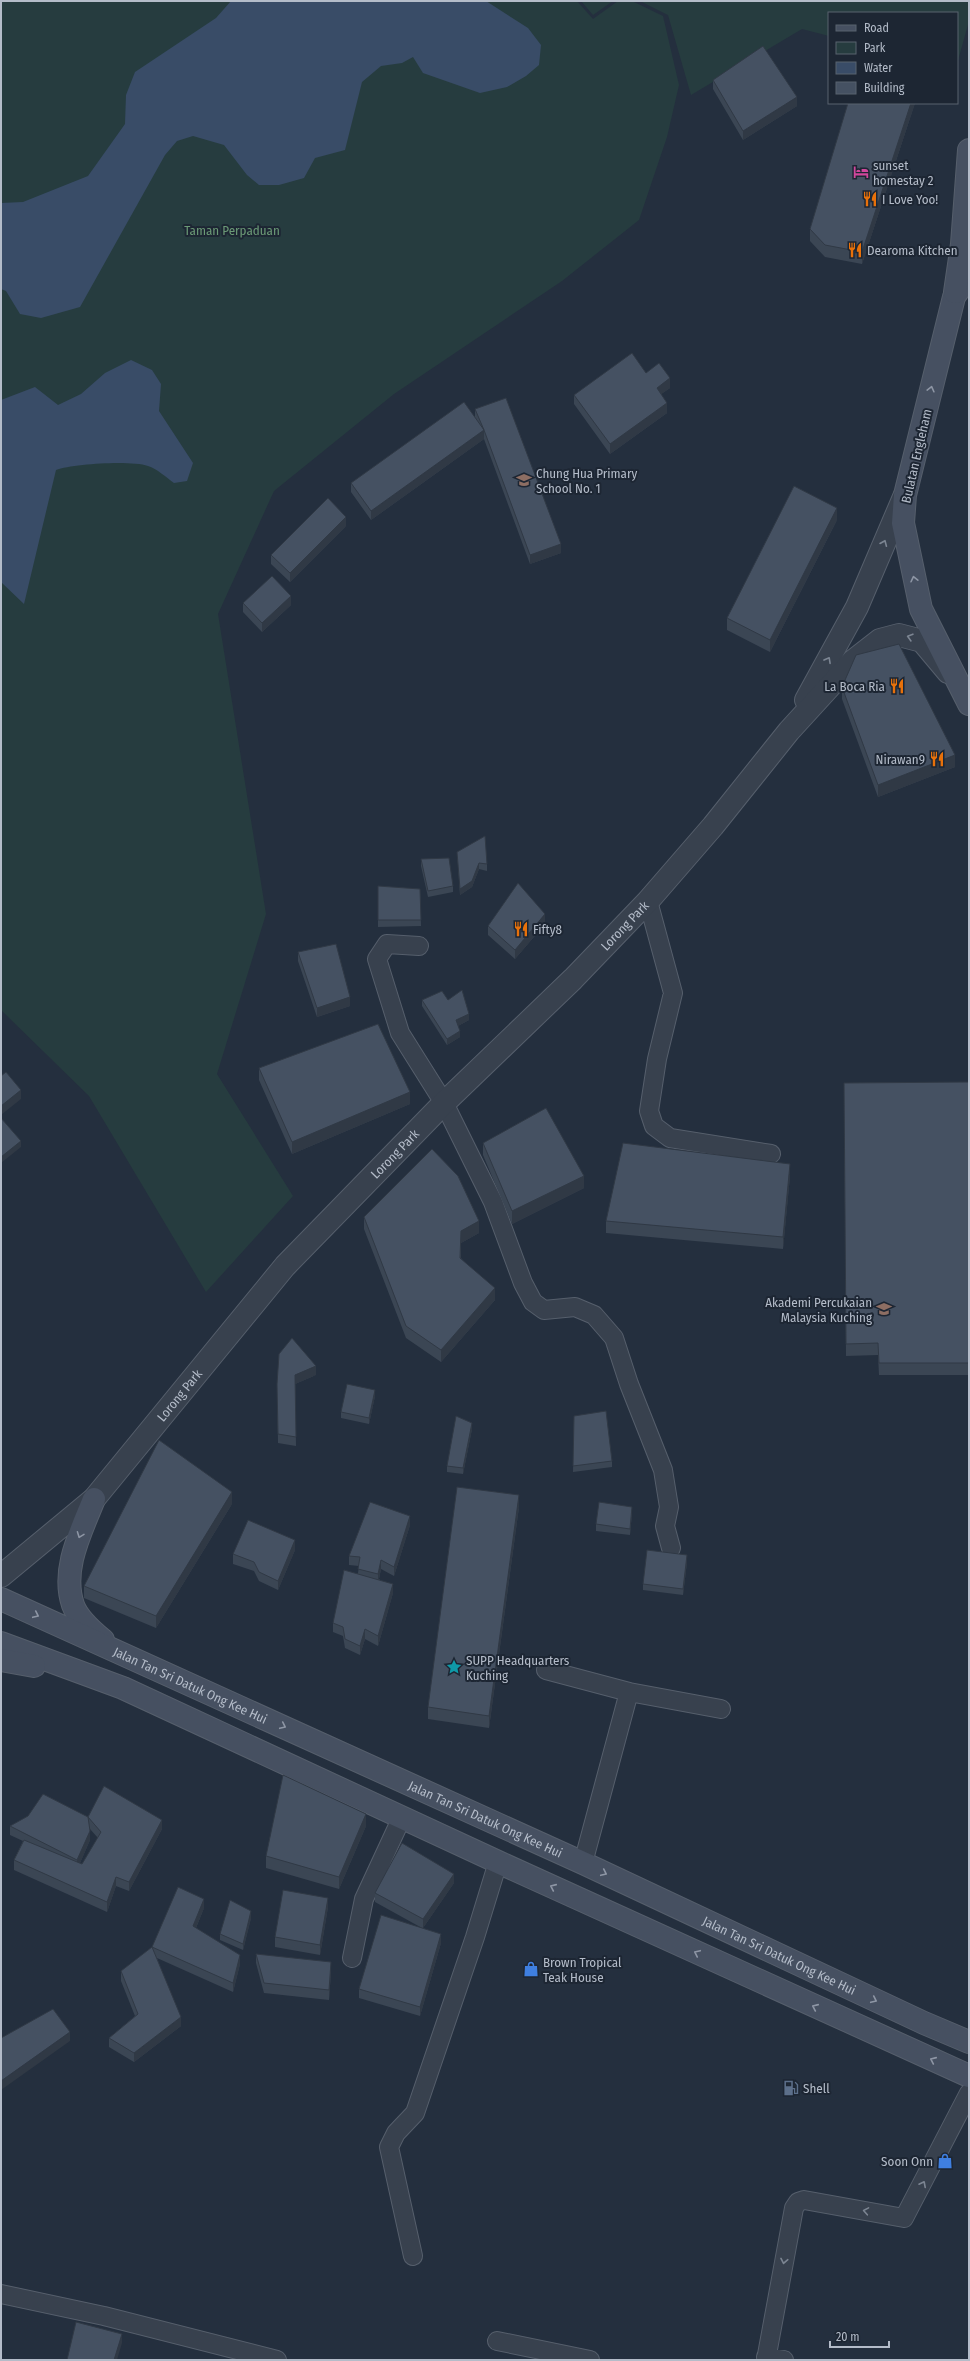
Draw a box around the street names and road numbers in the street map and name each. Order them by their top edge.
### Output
street label: Bulatan Engleham [898,408,935,505]
street label: Lorong Park [598,897,653,953]
street label: Lorong Park [368,1126,423,1182]
street label: Lorong Park [154,1366,206,1424]
street label: Jalan Tan Sri Datuk Ong Kee Hui [111,1644,270,1727]
street label: Jalan Tan Sri Datuk Ong Kee Hui [406,1778,565,1861]
street label: Jalan Tan Sri Datuk Ong Kee Hui [700,1913,858,1998]

